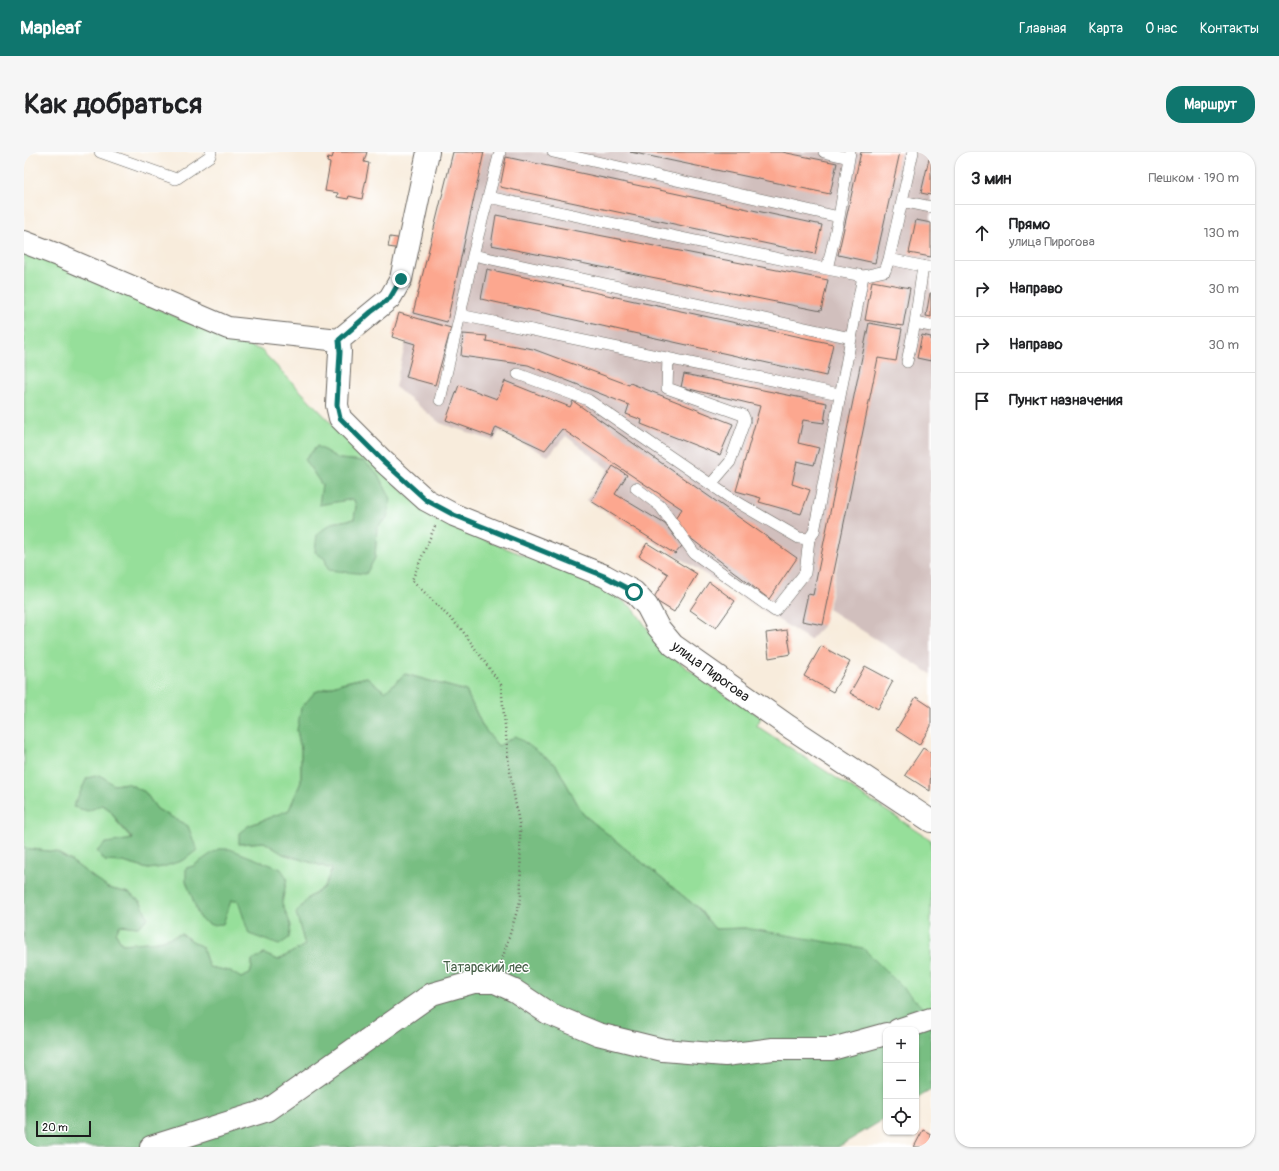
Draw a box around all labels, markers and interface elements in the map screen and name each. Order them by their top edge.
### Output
text: Mapleaf [20,16,82,40]
text: Главная [1019,20,1066,37]
text: Карта [1088,20,1123,37]
text: О нас [1145,20,1178,37]
text: Контакты [1200,20,1259,37]
button: Маршрут [1166,86,1255,123]
text: Как добраться [24,87,202,122]
text: 3 мин [971,168,1011,189]
text: Пешком · 190 m [1148,170,1239,186]
text: Прямо [1009,215,1050,234]
icon: ahead [971,222,993,244]
text: 130 m [1203,225,1239,241]
text: улица Пирогова [1009,234,1095,250]
route end [392,270,410,288]
icon: right [971,278,993,300]
text: Направо [1009,279,1063,298]
text: 30 m [1209,281,1239,297]
icon: right [971,334,993,356]
text: Направо [1009,335,1063,354]
text: 30 m [1209,337,1239,353]
icon: arrive [971,390,993,412]
text: Пункт назначения [1009,391,1123,410]
route start [625,583,643,601]
street label: улица Пирогова [668,637,753,705]
park label: Татарский лес [443,959,529,976]
map controls [883,1027,919,1135]
button: + [883,1027,919,1063]
button: − [883,1063,919,1099]
button: locate [883,1099,919,1135]
scale bar [36,1119,91,1138]
text: 20 m [42,1121,68,1134]

